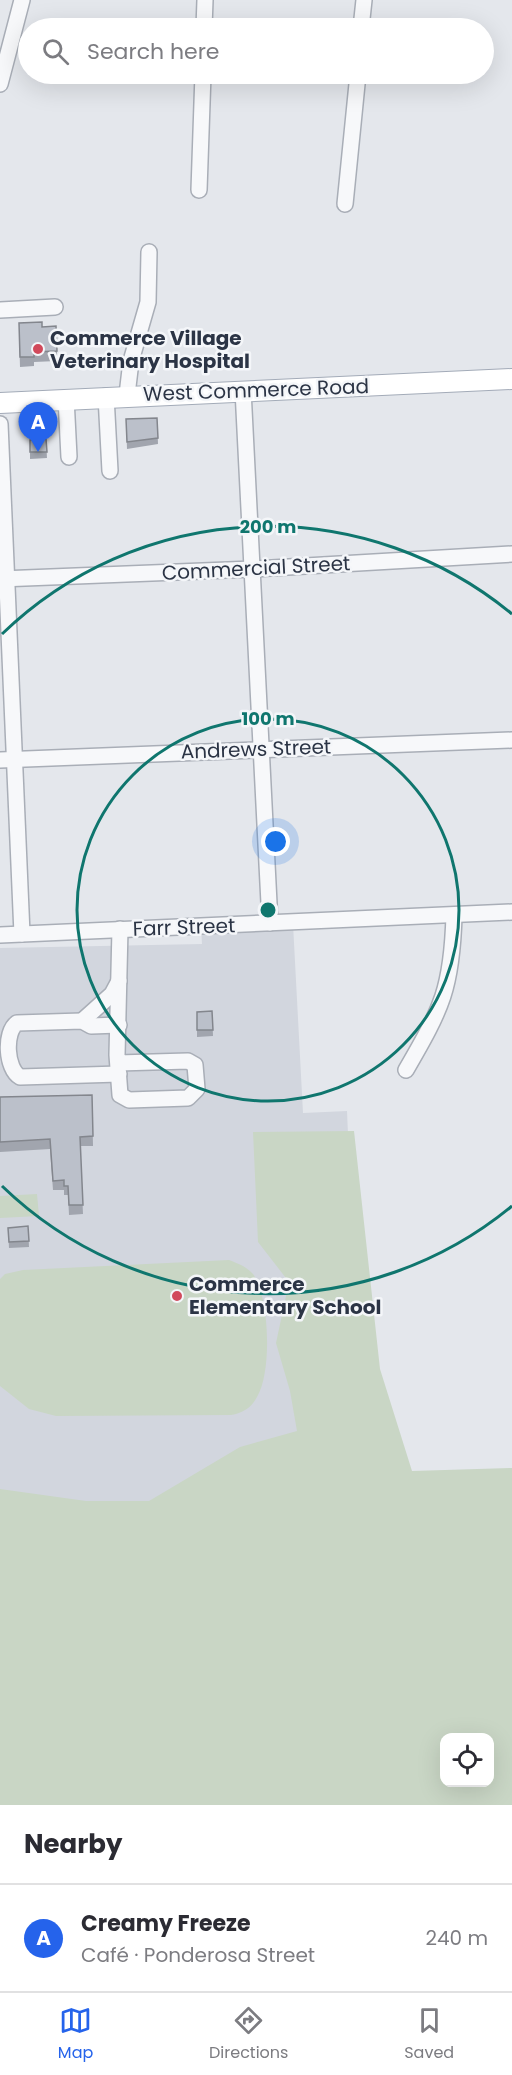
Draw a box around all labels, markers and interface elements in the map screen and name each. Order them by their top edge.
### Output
search box [18,18,494,84]
icon: search [39,35,72,68]
text: Search here [87,36,220,67]
place label: Commerce Village Veterinary Hospital [50,324,250,375]
marker: Commerce Village Veterinary Hospital [31,342,45,356]
street label: West Commerce Road [142,372,370,408]
pin: A [18,402,57,452]
text: 200 m [240,514,296,539]
street label: Commercial Street [161,549,351,587]
text: 100 m [241,706,295,731]
street label: Andrews Street [180,732,332,766]
your location [261,827,290,856]
centre of rings [258,900,278,920]
street label: Farr Street [132,911,236,943]
place label: Commerce Elementary School [189,1270,381,1321]
marker: Commerce Elementary School [170,1289,184,1303]
map controls [440,1733,494,1787]
button: locate [440,1733,494,1787]
text: Nearby [24,1826,122,1862]
text: Creamy Freeze [81,1908,251,1939]
text: A [36,1924,51,1952]
text: 240 m [425,1924,488,1952]
text: Café · Ponderosa Street [81,1941,315,1969]
tab: Map [58,2004,93,2065]
tab: Directions [209,2004,288,2065]
tab: Saved [404,2004,454,2065]

